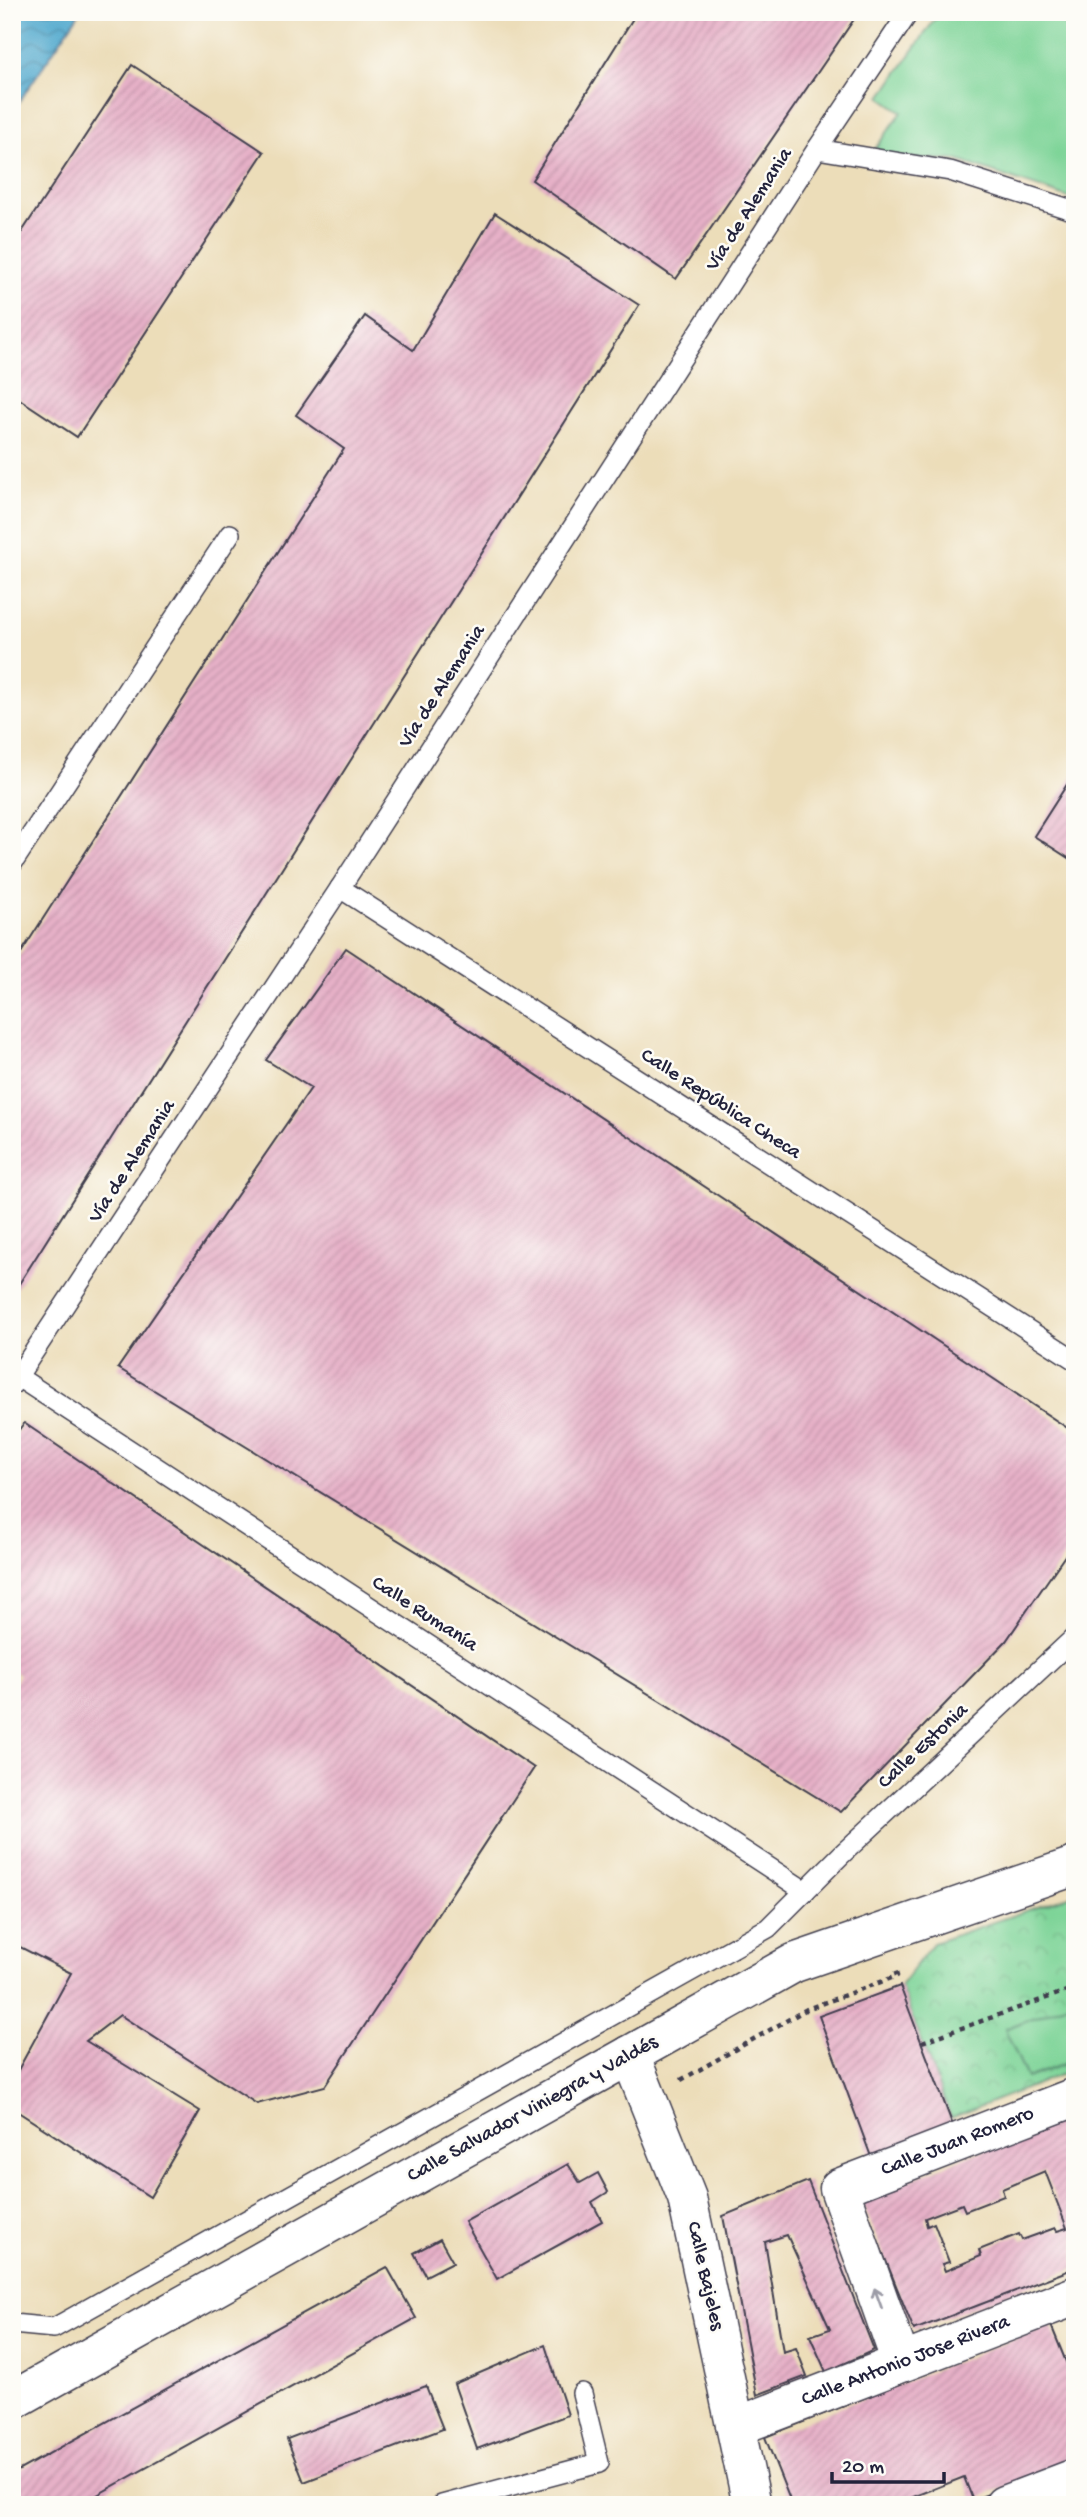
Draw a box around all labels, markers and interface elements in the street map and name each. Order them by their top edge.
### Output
street label: Vía de Alemania [700,143,800,277]
street label: Vía de Alemania [393,620,493,754]
street label: Calle República Checa [635,1044,806,1167]
street label: Vía de Alemania [83,1095,183,1229]
street label: Calle Rumanía [366,1571,483,1659]
street label: Calle Estonia [874,1698,975,1795]
street label: Calle Salvador Viniegra y Valdés [403,2030,664,2189]
street label: Calle Juan Romero [878,2101,1038,2183]
street label: Calle Bajeles [679,2219,729,2334]
one-way arrow [871,2287,883,2309]
street label: Calle Antonio Jose Rivera [798,2309,1015,2413]
scale bar [832,2440,944,2484]
text: 20 m [842,2456,884,2481]

